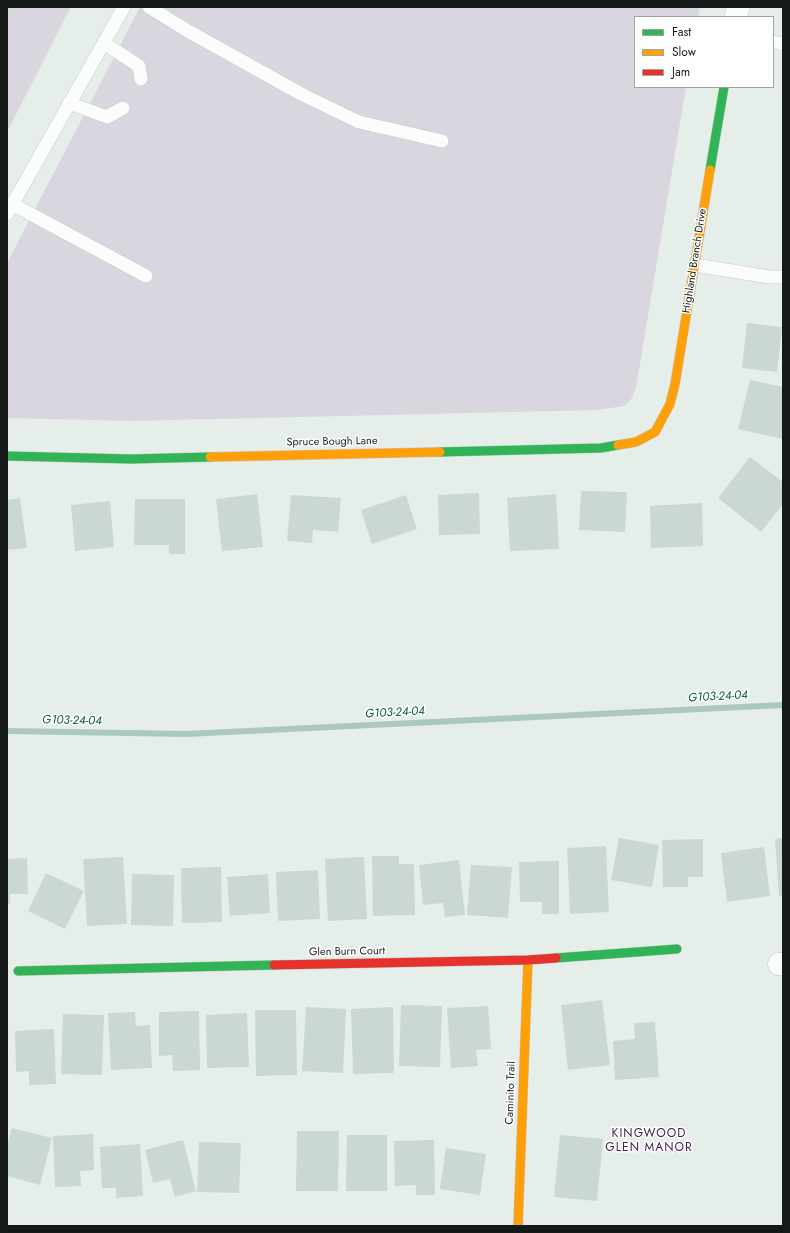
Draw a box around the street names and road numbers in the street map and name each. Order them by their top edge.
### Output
street label: Highland Branch Drive [680,208,710,314]
street label: Spruce Bough Lane [286,435,378,449]
street label: Glen Burn Court [309,945,385,959]
street label: Caminito Trail [503,1061,519,1125]

